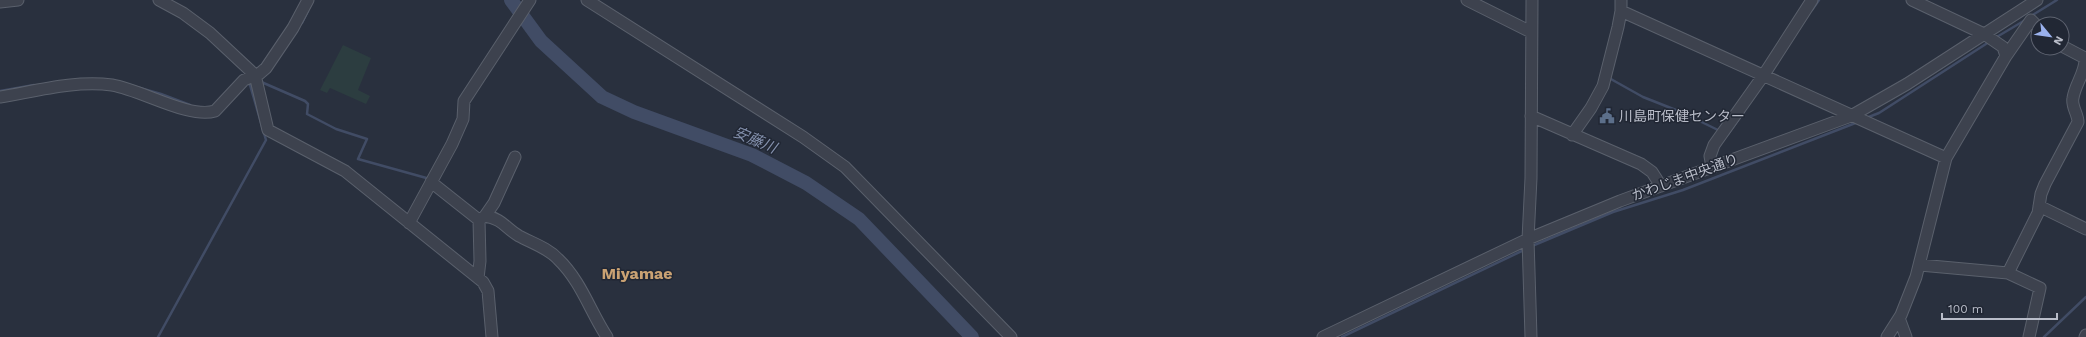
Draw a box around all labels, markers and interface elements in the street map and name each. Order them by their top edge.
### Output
north arrow [2030,16,2070,56]
text: N [2051,34,2066,47]
public building icon: 川島町保健センター [1598,107,1616,125]
place label: 川島町保健センター [1619,108,1745,124]
water label: 安藤川 [731,123,781,158]
street label: かわじま中央通り [1630,150,1740,204]
district label: Miyamae [602,264,672,283]
scale bar [1942,295,2057,321]
text: 100 m [1948,302,1983,316]

